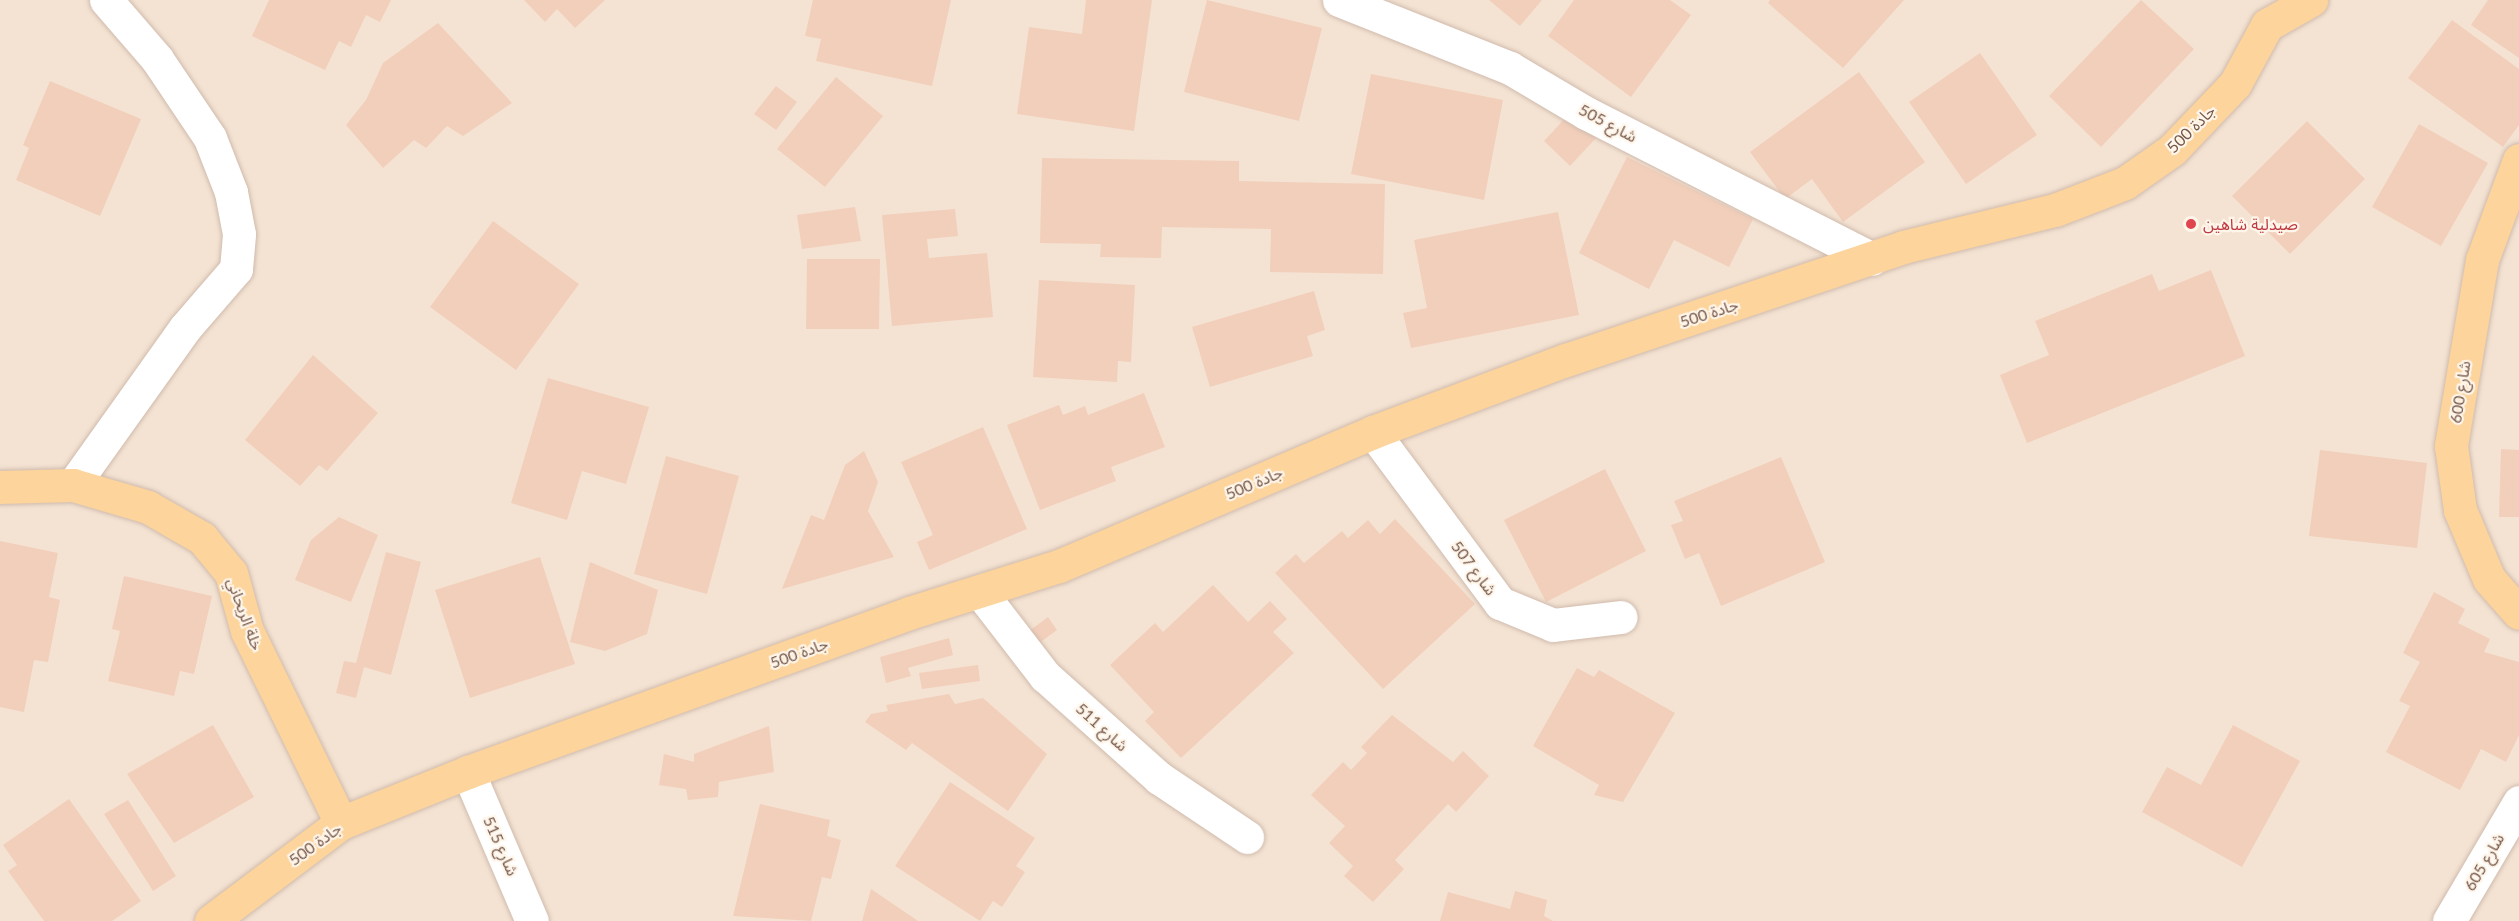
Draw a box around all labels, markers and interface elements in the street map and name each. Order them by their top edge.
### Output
street label: شارع 505 [1576,100,1640,146]
street label: جادة 500 [2163,101,2219,157]
place label: صيدلية شاهين [2203,214,2298,234]
marker: صيدلية شاهين [2184,217,2198,231]
street label: جادة 500 [1677,295,1741,331]
street label: شارع 600 [2446,359,2474,425]
street label: جادة 500 [1223,462,1285,504]
street label: شارع 507 [1447,537,1501,599]
street label: خلة الريحاني [223,575,267,653]
street label: جادة 500 [767,634,831,672]
street label: شارع 511 [1072,699,1132,755]
street label: شارع 515 [479,813,523,879]
street label: جادة 500 [285,819,345,869]
street label: شارع 605 [2460,830,2508,894]

